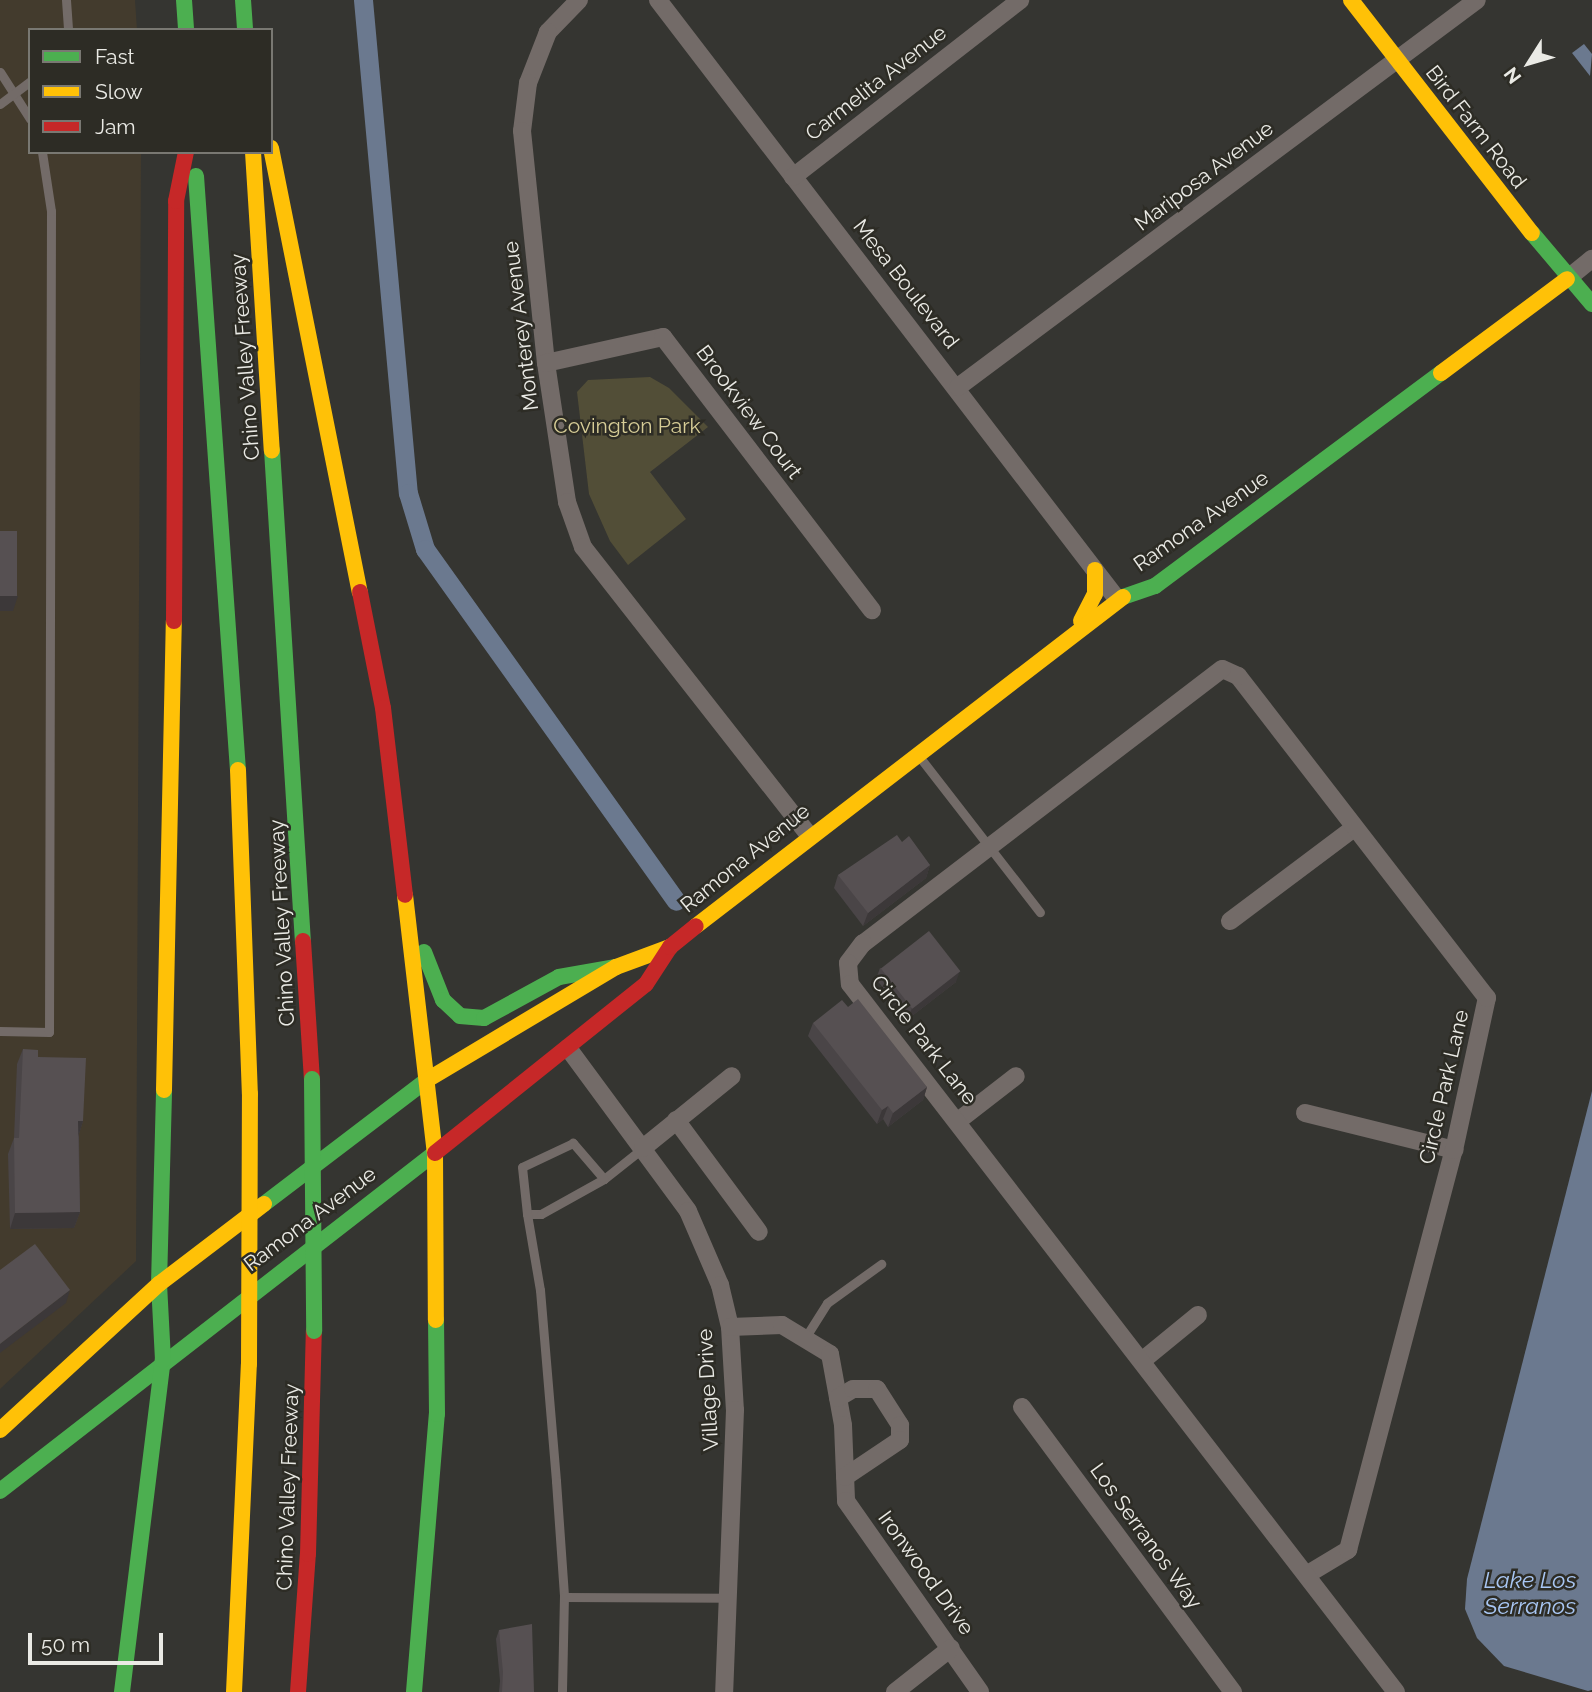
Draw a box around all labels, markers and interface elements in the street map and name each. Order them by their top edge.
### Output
street label: Carmelita Avenue [800,20,952,146]
legend [28,28,273,154]
north arrow [1494,28,1564,98]
text: Fast [95,44,135,69]
street label: Bird Farm Road [1420,61,1532,193]
text: N [1499,63,1525,88]
text: Slow [95,79,143,104]
text: Jam [95,114,136,139]
street label: Mariposa Avenue [1129,115,1279,237]
street label: Mesa Boulevard [848,214,964,354]
street label: Monterey Avenue [498,239,544,413]
street label: Chino Valley Freeway [225,252,265,462]
street label: Brookview Court [690,340,808,484]
park label: Covington Park [553,413,701,439]
street label: Ramona Avenue [1128,465,1274,577]
street label: Ramona Avenue [675,798,815,918]
street label: Chino Valley Freeway [264,818,300,1028]
street label: Circle Park Lane [866,970,982,1110]
street label: Circle Park Lane [1414,1007,1474,1167]
street label: Ramona Avenue [239,1161,381,1277]
street label: Village Drive [692,1328,724,1452]
street label: Chino Valley Freeway [272,1382,304,1592]
street label: Los Serranos Way [1084,1458,1208,1614]
street label: Ironwood Drive [873,1506,979,1640]
water label: Lake Los Serranos [1484,1566,1576,1620]
scale bar [32,1618,166,1662]
text: 50 m [41,1632,90,1657]

